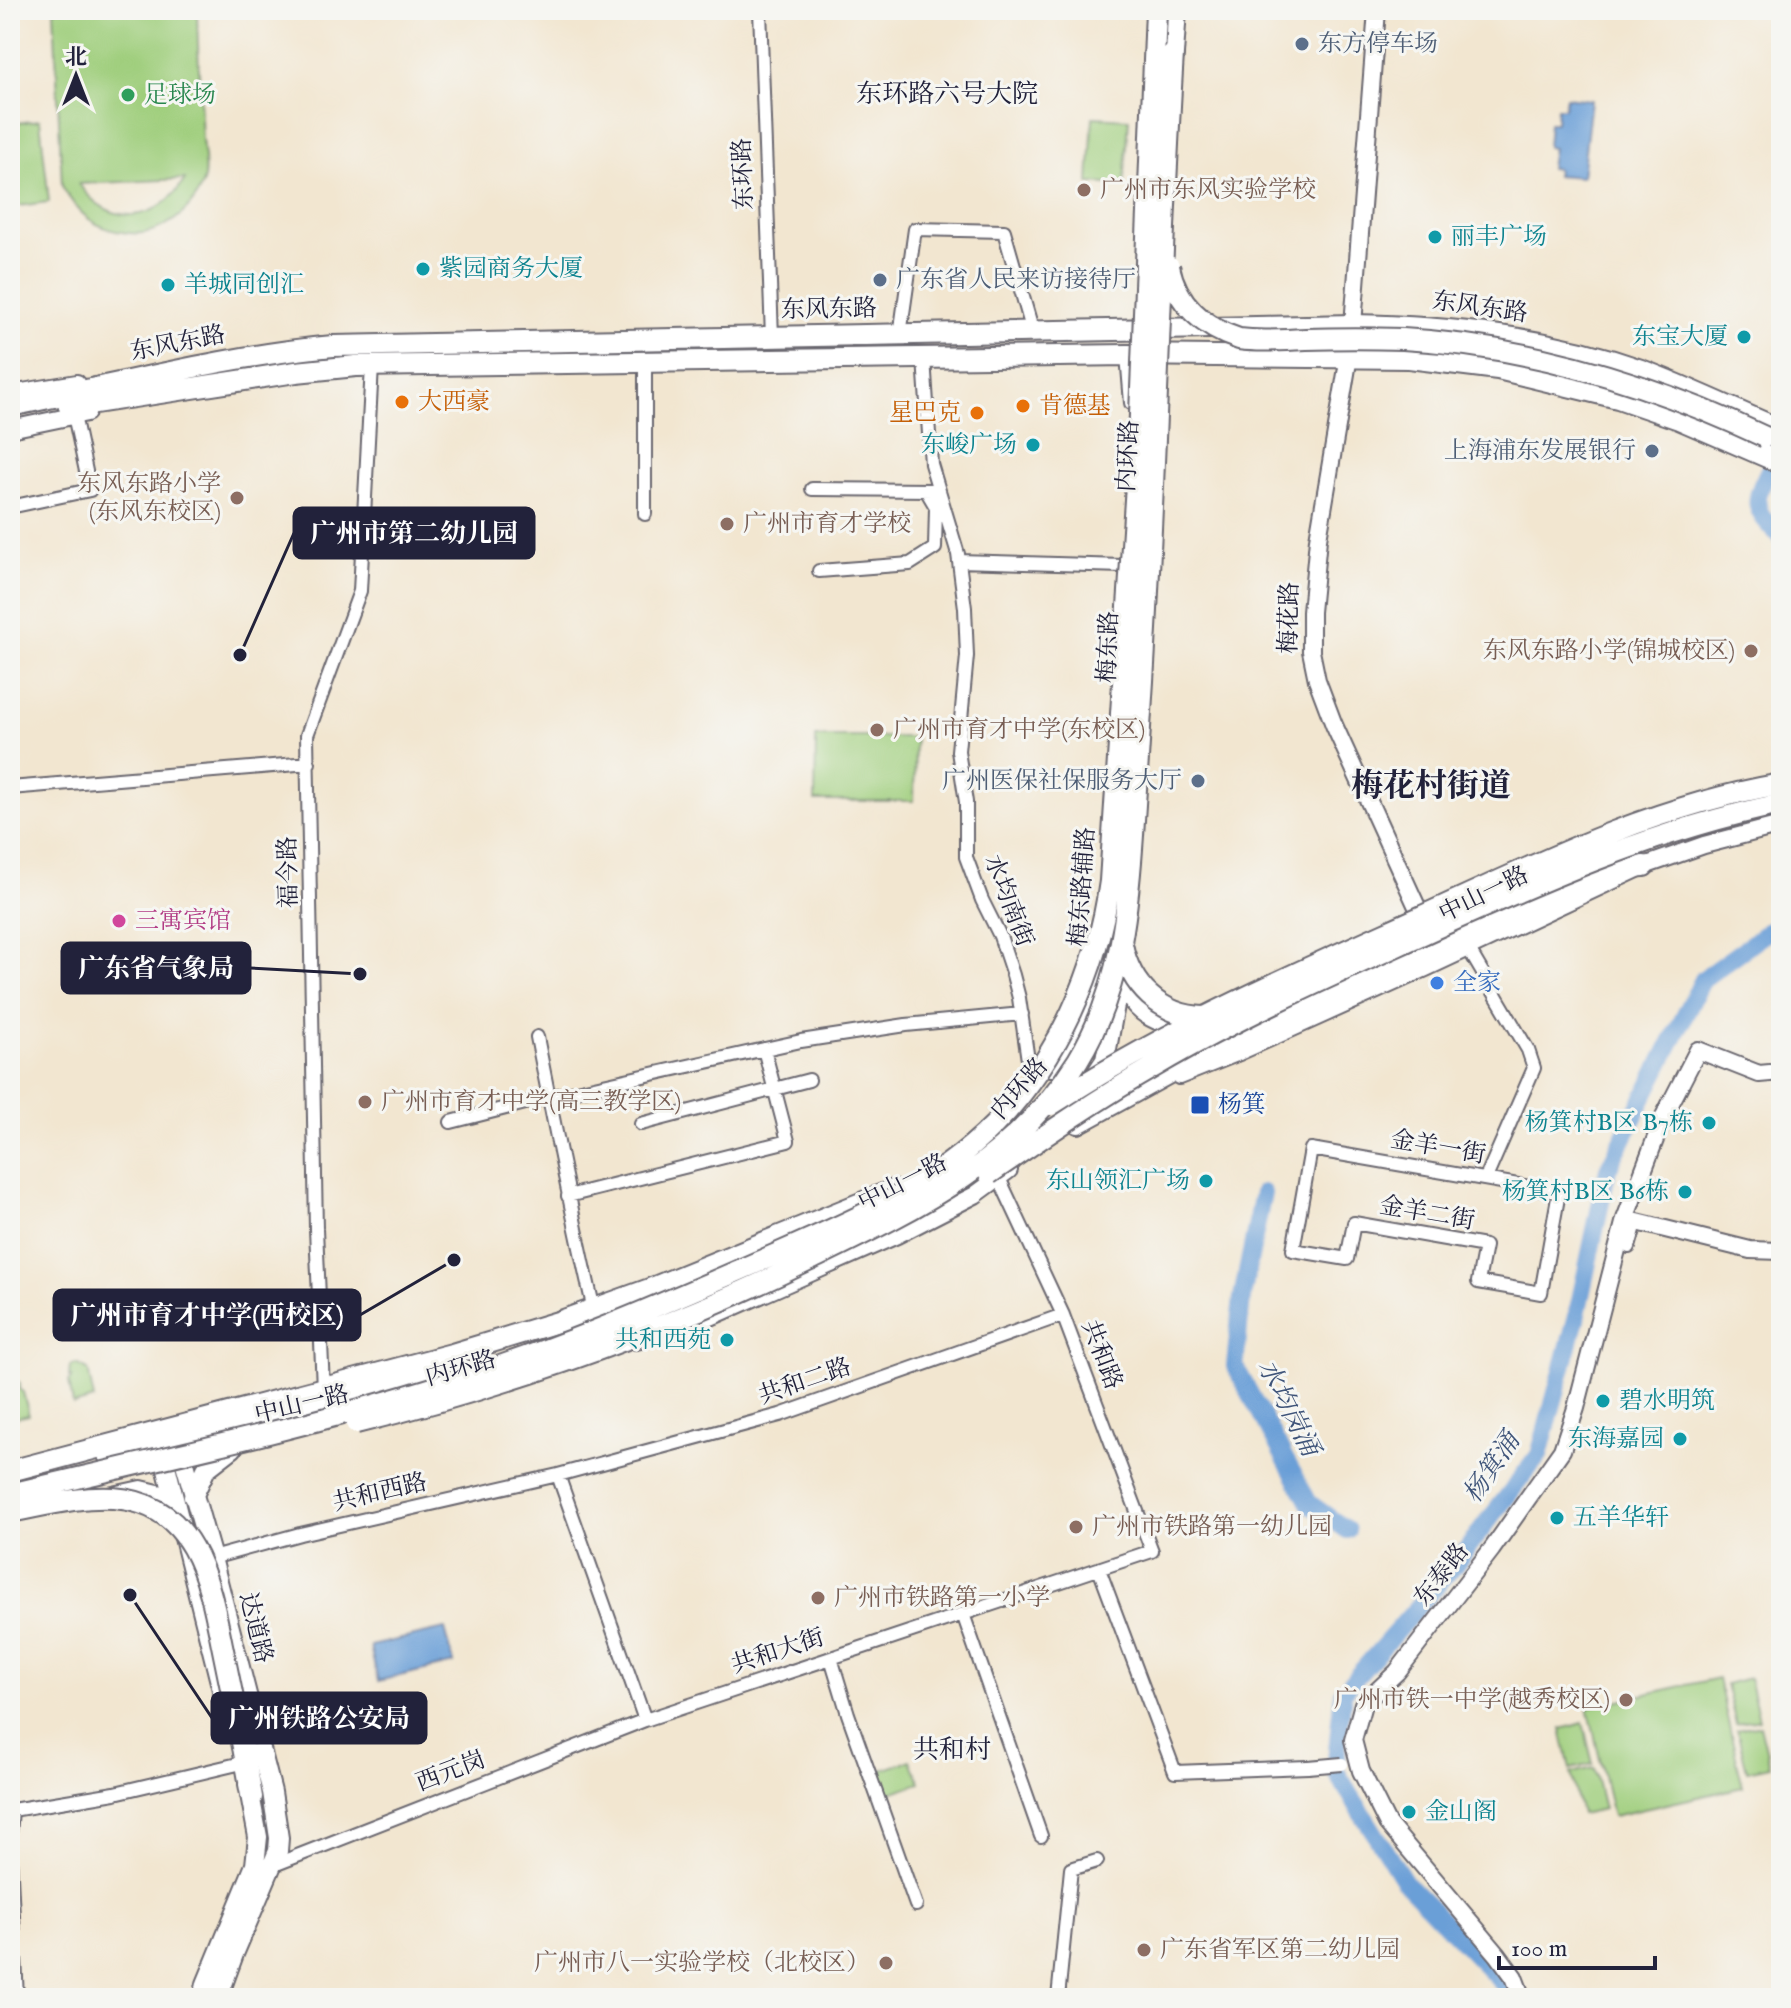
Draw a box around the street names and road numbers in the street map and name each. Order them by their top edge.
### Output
street label: 东环路 [727,137,761,211]
street label: 东风东路 [1430,286,1530,330]
street label: 东风东路 [781,294,877,326]
street label: 东风东路 [128,320,228,368]
street label: 内环路 [1112,419,1146,493]
street label: 梅花路 [1274,582,1306,654]
street label: 梅东路 [1092,610,1126,684]
street label: 梅东路辅路 [1063,826,1103,948]
street label: 福今路 [273,836,305,908]
street label: 水均南街 [976,851,1040,951]
street label: 中山一路 [1434,860,1534,930]
street label: 内环路 [985,1052,1055,1126]
street label: 金羊一街 [1388,1124,1488,1172]
street label: 中山一路 [853,1147,953,1219]
street label: 金羊二街 [1377,1190,1477,1238]
street label: 共和路 [1074,1316,1128,1394]
street label: 内环路 [422,1344,500,1394]
street label: 共和二路 [755,1352,855,1412]
street label: 中山一路 [252,1379,352,1431]
street label: 共和西路 [330,1467,430,1519]
street label: 东泰路 [1408,1537,1476,1613]
street label: 达道路 [231,1589,279,1667]
street label: 共和大街 [728,1622,828,1682]
street label: 西元岗 [412,1745,490,1799]

